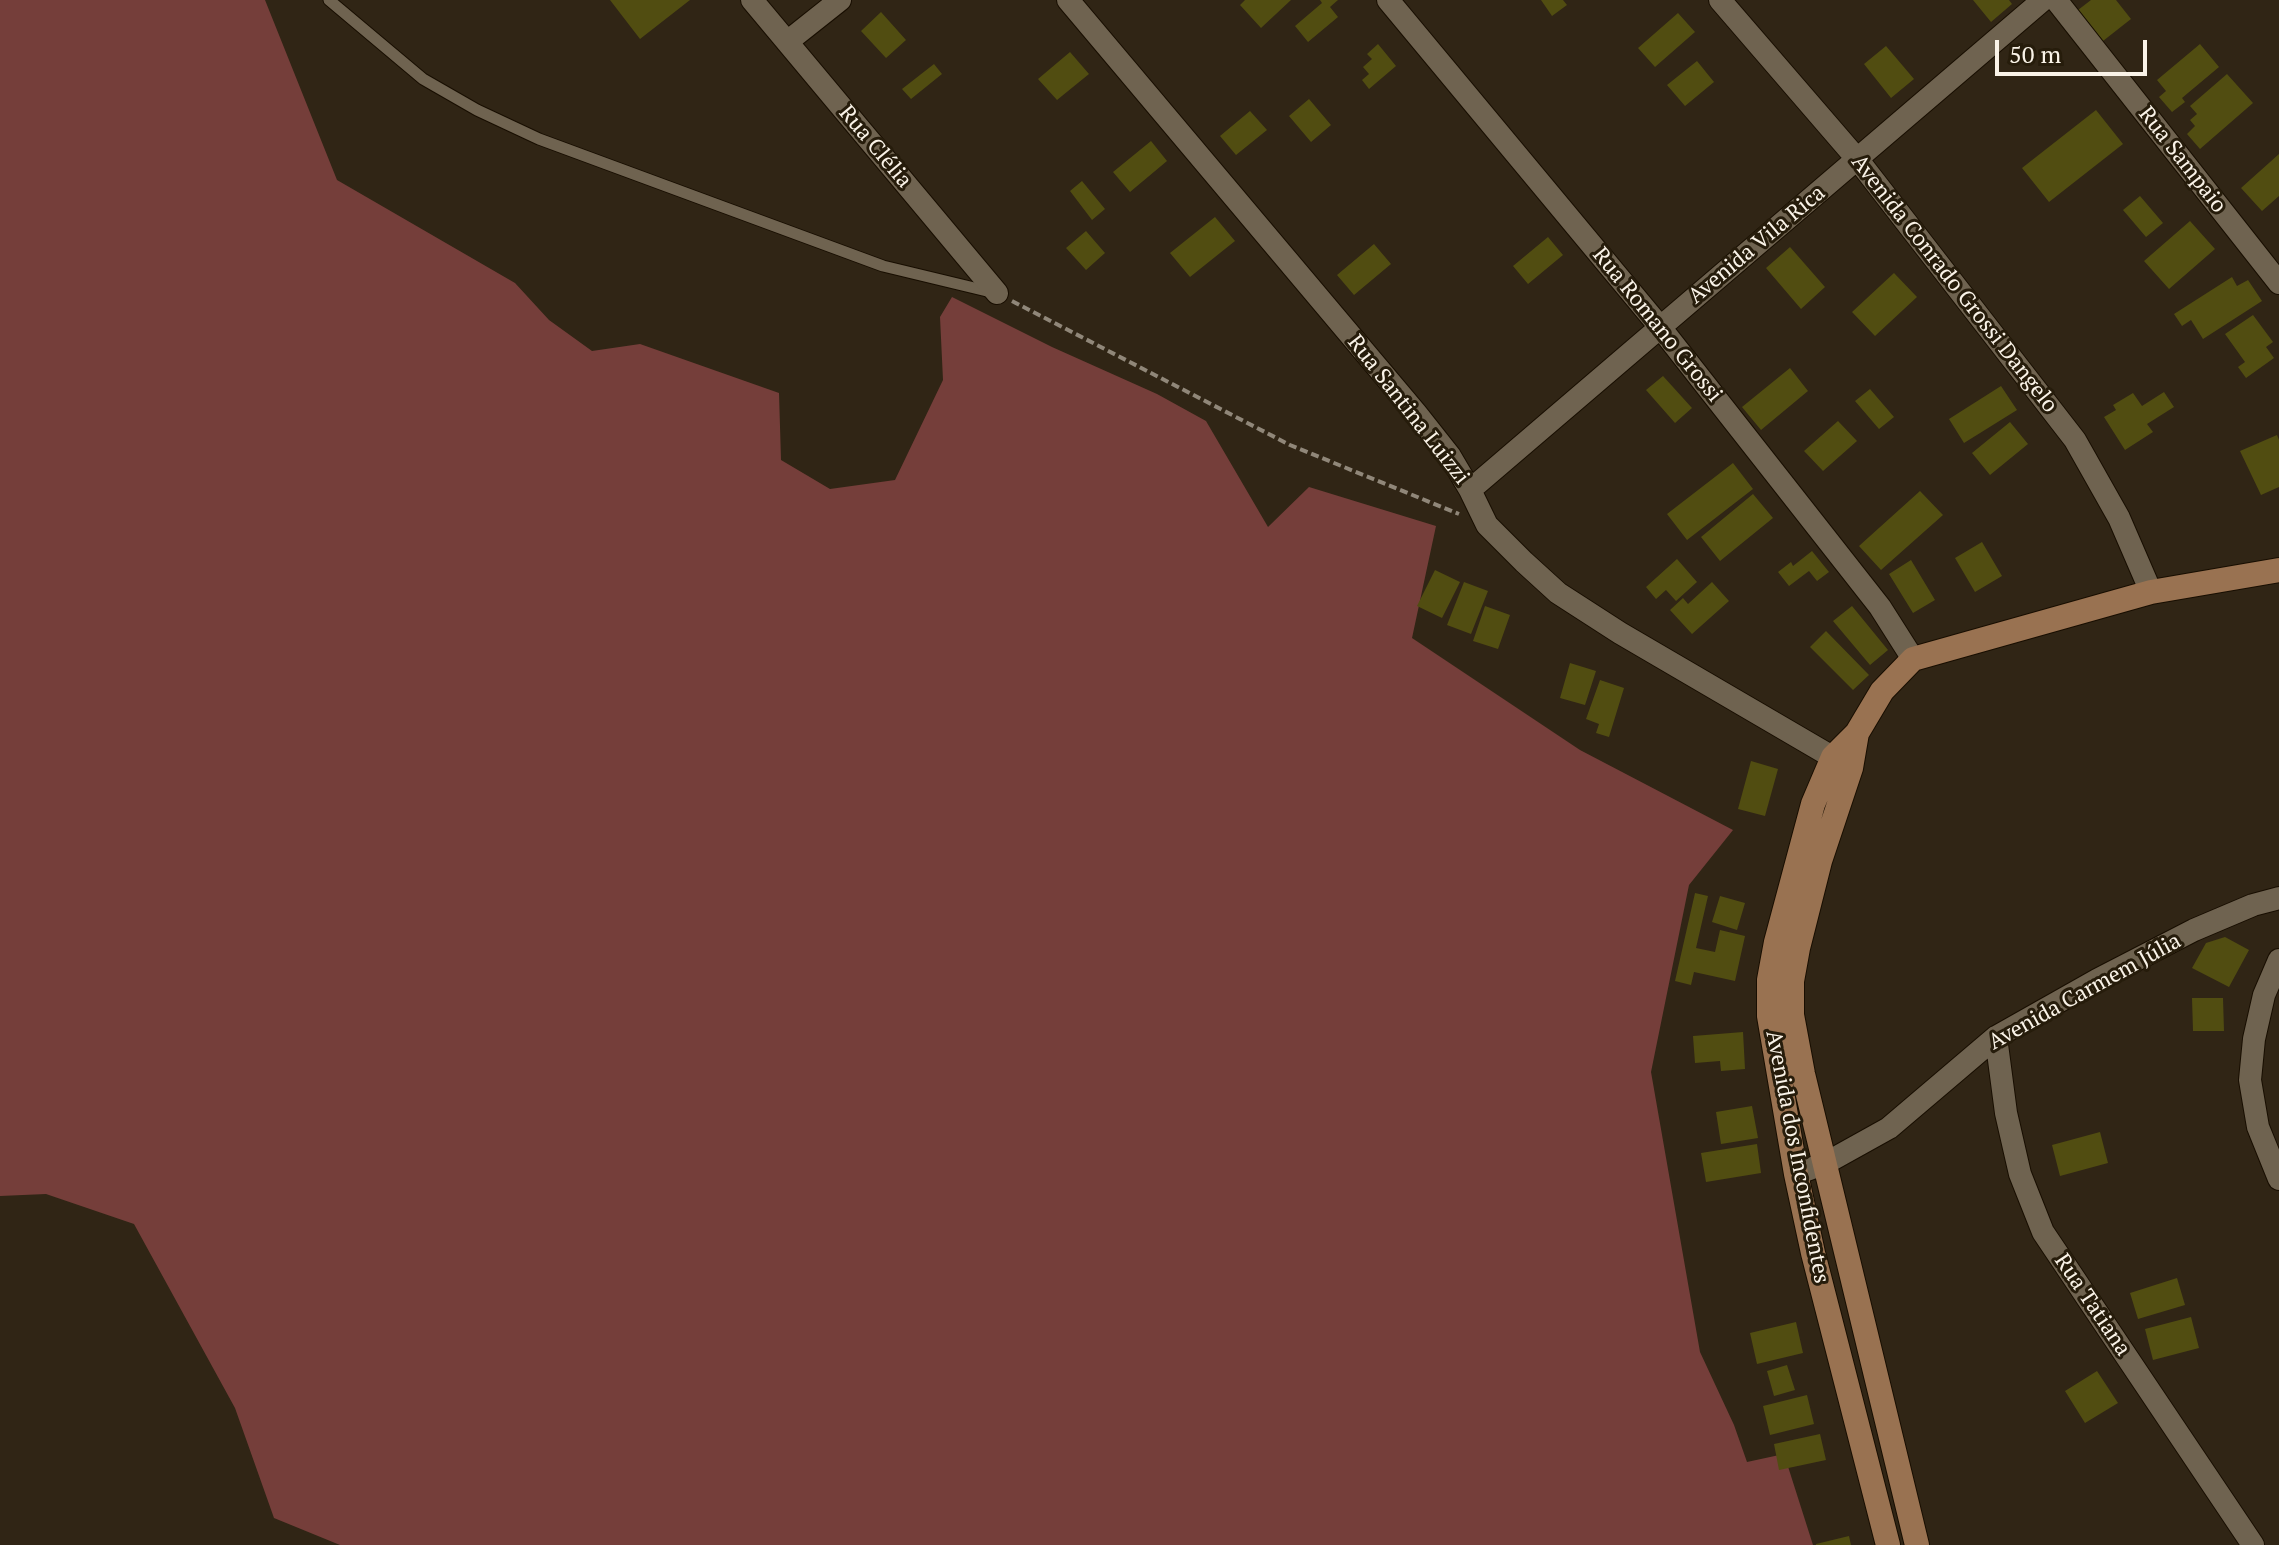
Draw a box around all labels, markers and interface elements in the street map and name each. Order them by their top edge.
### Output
scale bar [1999,24,2151,74]
text: 50 m [2009,38,2061,70]
street label: Rua Clélia [833,100,917,194]
street label: Rua Sampaio [2132,102,2232,218]
street label: Avenida Conrado Grossi Dangelo [1845,150,2063,418]
street label: Avenida Vila Rica [1683,180,1831,310]
street label: Rua Romano Grossi [1587,242,1727,408]
street label: Rua Santina Luizzi [1341,330,1475,490]
street label: Avenida Carmem Júlia [1984,928,2186,1056]
street label: Avenida dos Inconfidentes [1760,1028,1834,1286]
street label: Rua Tatiana [2048,1249,2136,1361]

